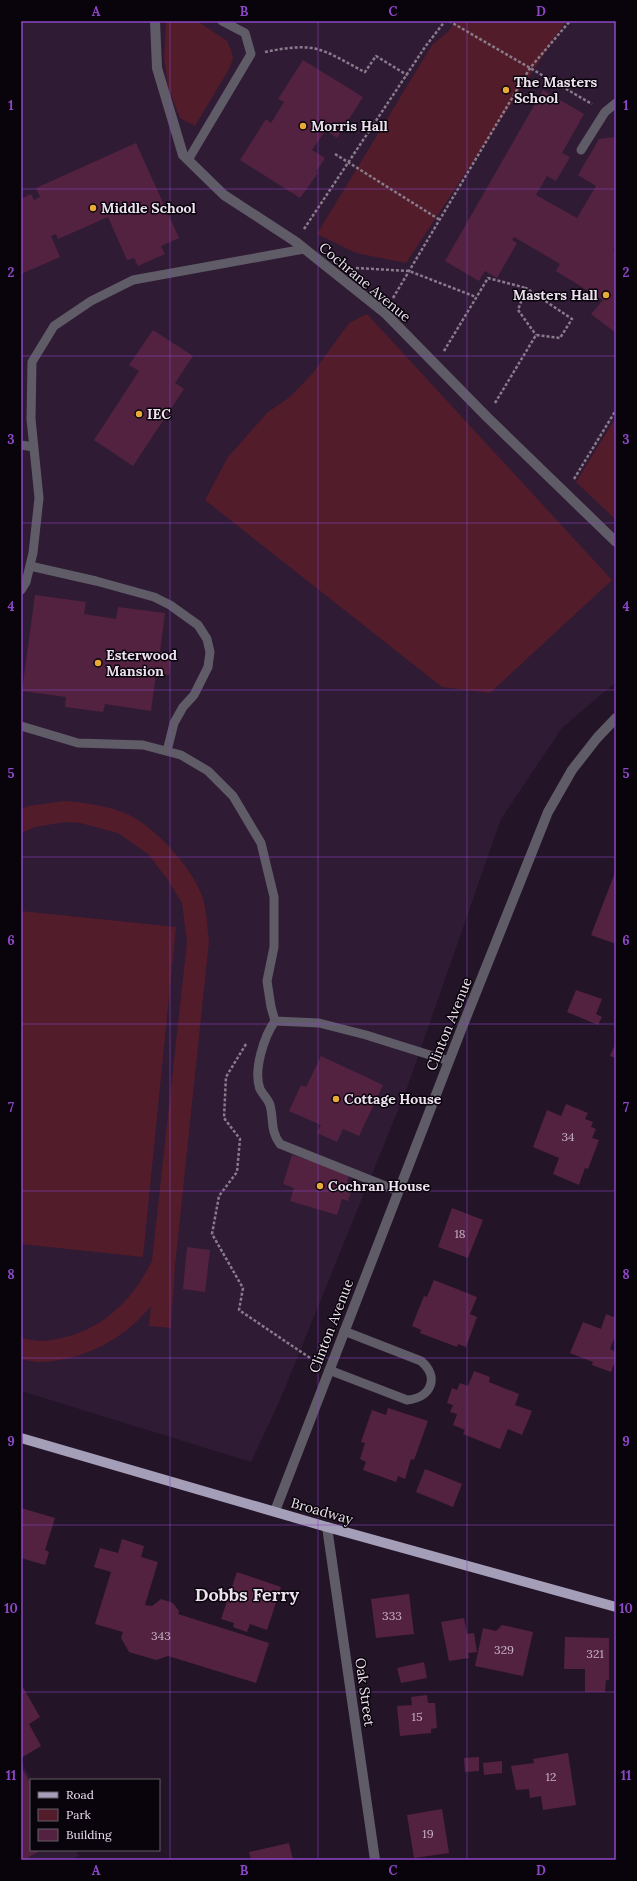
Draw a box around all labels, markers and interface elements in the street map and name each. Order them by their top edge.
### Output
text: A [92,3,101,20]
text: B [240,3,249,20]
text: C [389,3,398,20]
text: D [536,3,546,20]
place label: The Masters School [514,73,598,107]
marker: The Masters School [501,85,511,95]
text: 1 [8,97,14,114]
text: 1 [623,97,629,114]
place label: Morris Hall [311,117,389,135]
marker: Morris Hall [298,121,308,131]
place label: Middle School [101,199,196,217]
marker: Middle School [88,203,98,213]
street label: Cochrane Avenue [315,238,415,326]
text: 2 [8,264,15,281]
text: 2 [623,264,630,281]
place label: Masters Hall [513,286,599,304]
marker: Masters Hall [601,290,611,300]
place label: IEC [147,405,171,423]
marker: IEC [134,409,144,419]
text: 3 [7,431,15,448]
text: 3 [622,431,630,448]
text: 4 [7,598,15,615]
text: 4 [622,598,630,615]
place label: Esterwood Mansion [106,646,177,680]
marker: Esterwood Mansion [93,658,103,668]
text: 5 [7,765,15,782]
text: 5 [622,765,630,782]
text: 6 [7,932,15,949]
text: 6 [622,932,630,949]
street label: Clinton Avenue [422,974,476,1073]
place label: Cottage House [344,1090,442,1108]
marker: Cottage House [331,1094,341,1104]
text: 7 [8,1099,14,1116]
text: 7 [623,1099,629,1116]
house number: 34 [561,1129,575,1144]
place label: Cochran House [328,1177,430,1195]
marker: Cochran House [315,1181,325,1191]
house number: 18 [454,1226,466,1241]
text: 8 [7,1266,15,1283]
text: 8 [622,1266,630,1283]
street label: Clinton Avenue [305,1276,357,1376]
text: 9 [7,1433,15,1450]
text: 9 [622,1433,630,1450]
street label: Broadway [289,1494,356,1529]
district label: Dobbs Ferry [195,1583,299,1606]
text: 10 [4,1600,18,1617]
text: 10 [619,1600,633,1617]
house number: 333 [382,1608,402,1623]
house number: 343 [151,1628,171,1643]
house number: 329 [494,1642,514,1657]
house number: 321 [586,1646,604,1661]
street label: Oak Street [351,1656,379,1728]
house number: 15 [412,1709,422,1724]
text: 11 [6,1767,16,1784]
text: 11 [621,1767,631,1784]
house number: 12 [546,1769,556,1784]
legend [30,1779,160,1851]
text: Road [66,1787,94,1802]
text: Park [66,1807,92,1822]
house number: 19 [422,1826,434,1841]
text: Building [66,1827,112,1842]
text: A [92,1862,101,1879]
text: B [240,1862,249,1879]
text: C [389,1862,398,1879]
text: D [536,1862,546,1879]

